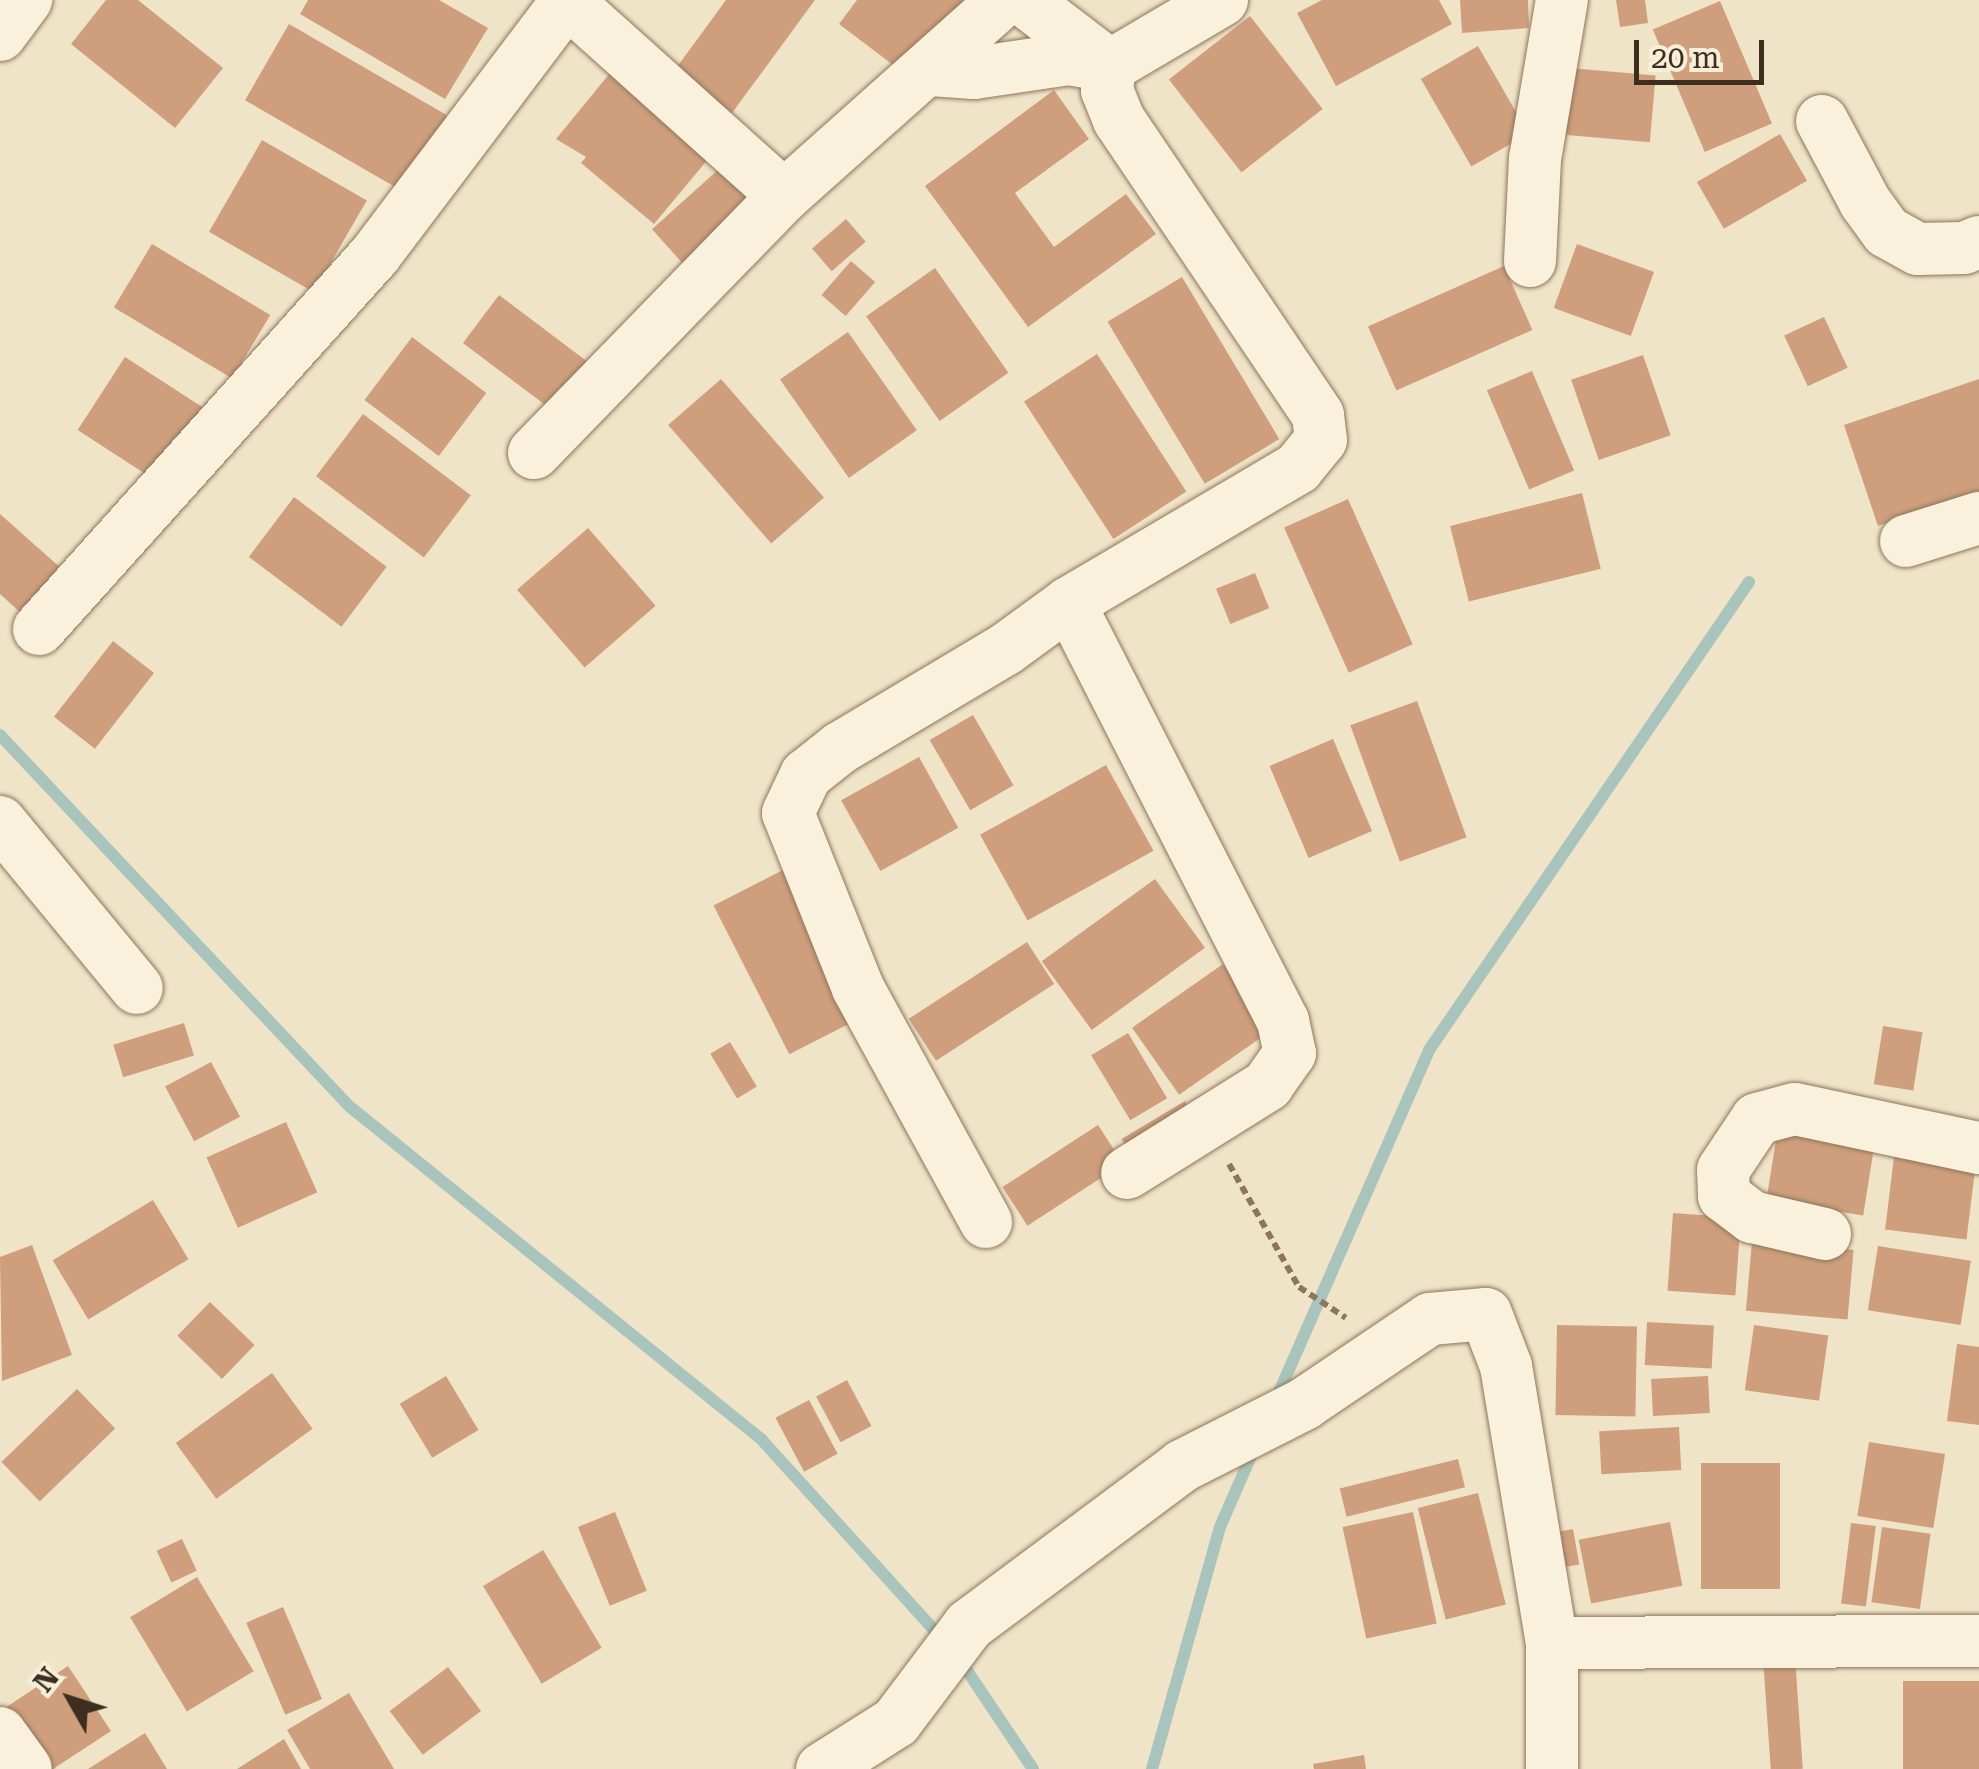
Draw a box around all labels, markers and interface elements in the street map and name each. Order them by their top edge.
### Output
scale bar [1639,20,1769,82]
text: 20 m [1651,40,1720,75]
north arrow [20,1649,120,1749]
text: N [27,1661,66,1699]

